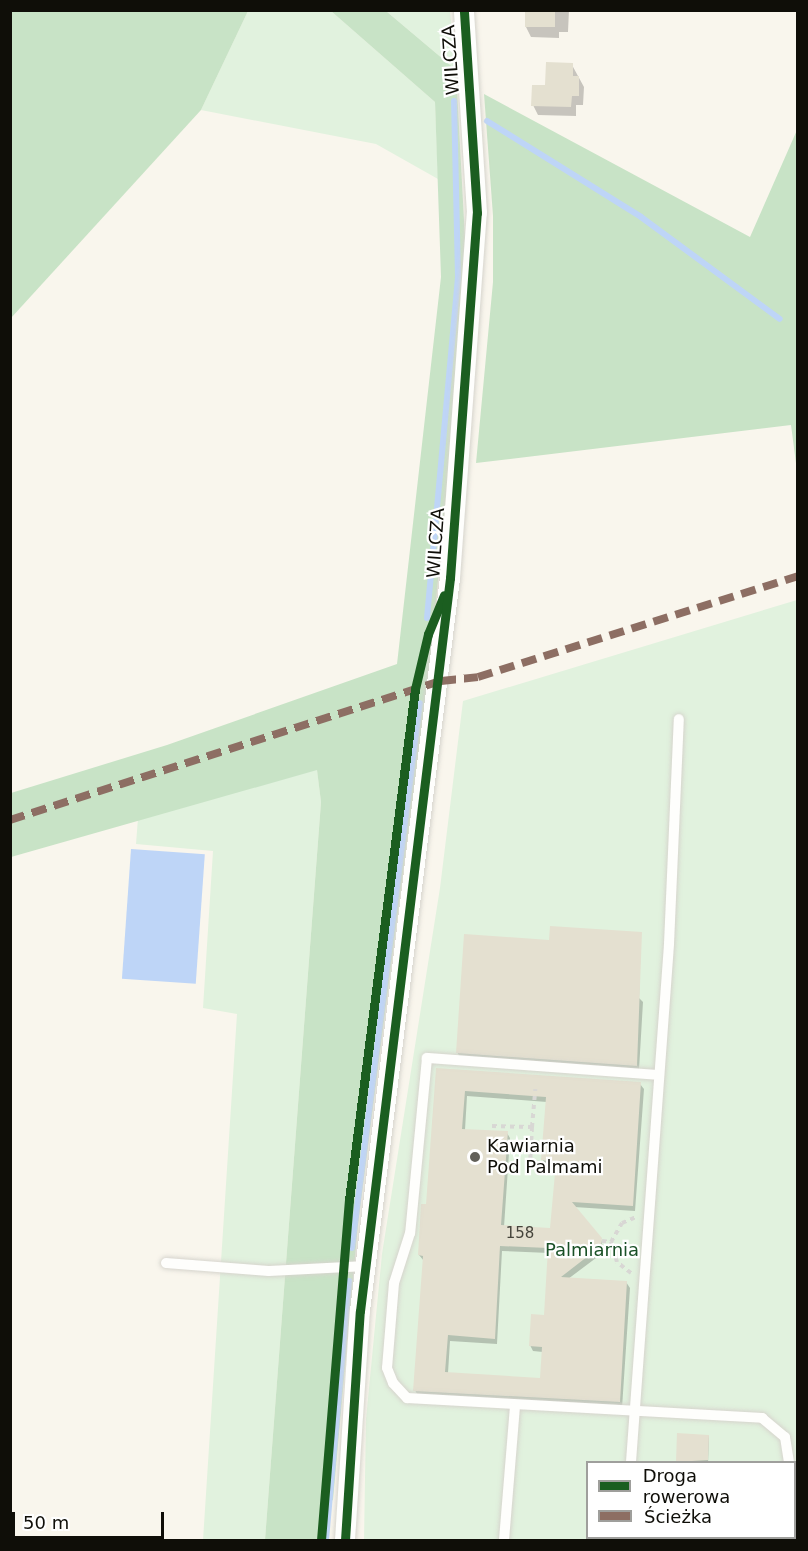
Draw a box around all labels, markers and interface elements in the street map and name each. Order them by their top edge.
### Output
street label: WILCZA [438,24,464,96]
street label: WILCZA [423,507,449,579]
place label: Kawiarnia Pod Palmami [487,1136,603,1178]
marker: Kawiarnia Pod Palmami [468,1150,482,1164]
house number: 158 [506,1225,534,1243]
park label: Palmiarnia [545,1239,639,1261]
legend [586,1461,796,1539]
text: Droga rowerowa [643,1465,730,1507]
scale bar [15,1500,166,1538]
text: Ścieżka [644,1506,712,1527]
text: 50 m [23,1512,69,1533]

